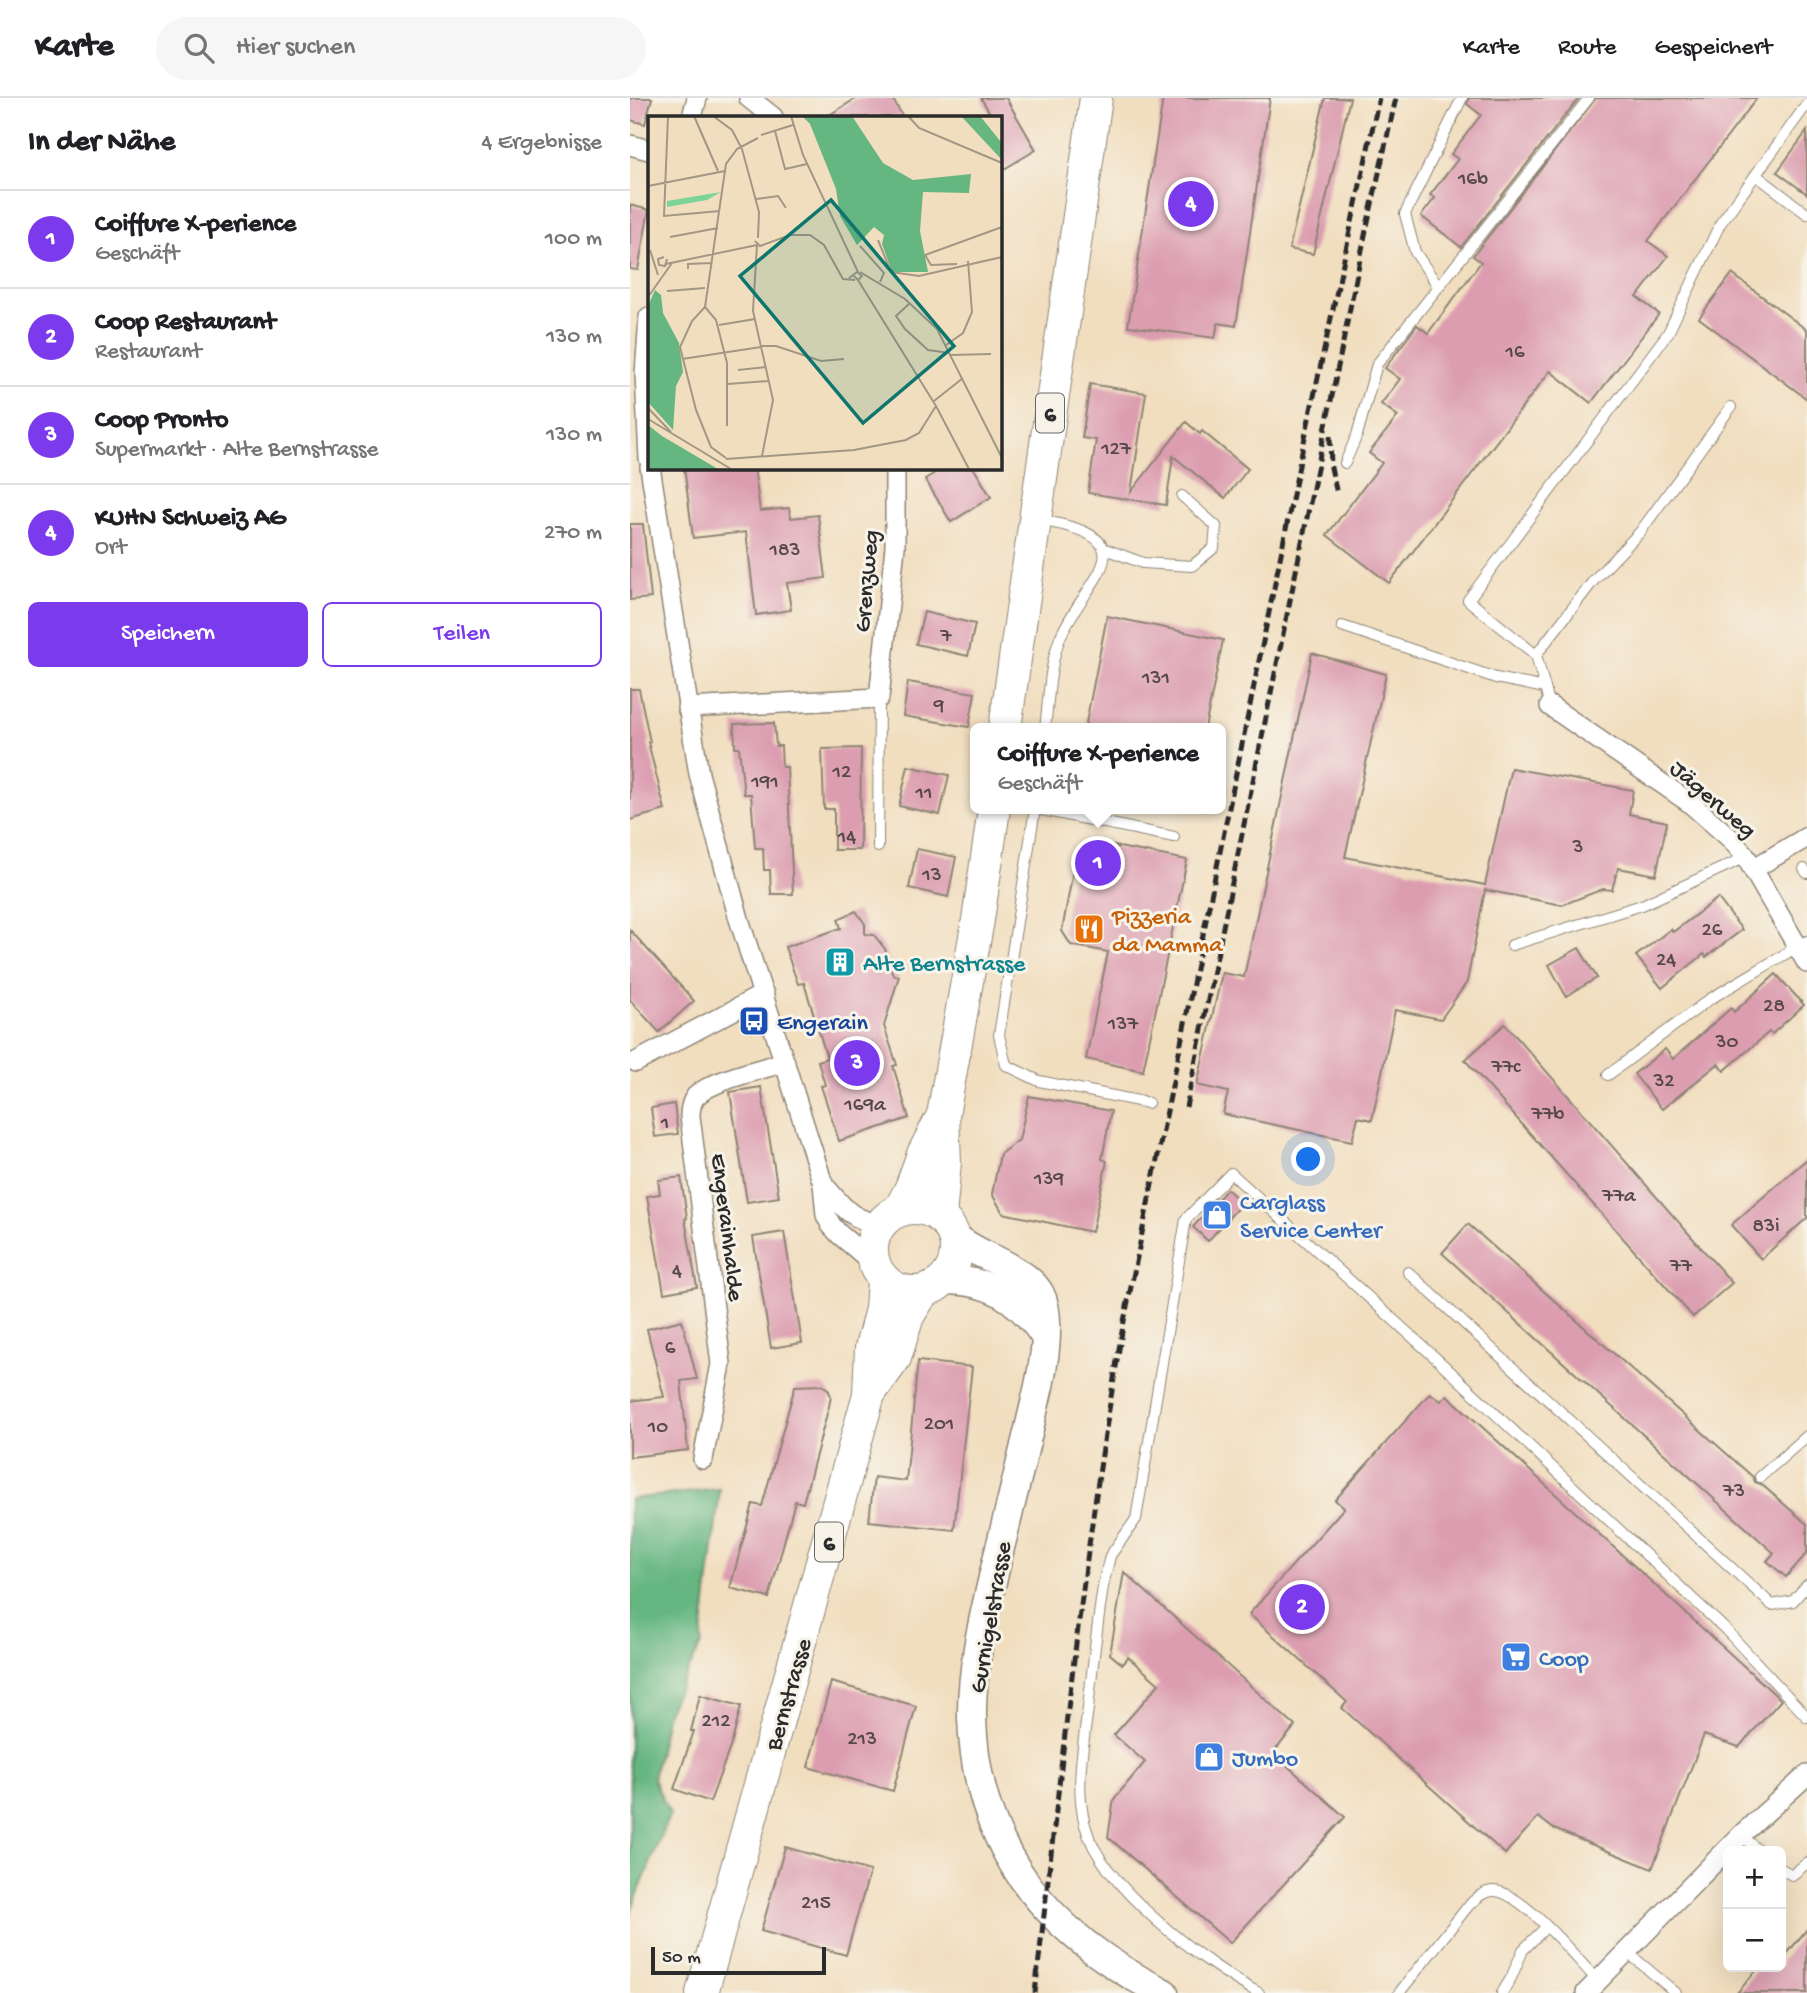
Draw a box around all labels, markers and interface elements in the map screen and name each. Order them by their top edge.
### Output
search box [156,17,646,80]
text: Karte [35,29,114,67]
icon: search [180,29,218,67]
text: Hier suchen [236,33,355,64]
text: Karte [1463,34,1520,63]
text: Route [1558,34,1617,63]
text: Gespeichert [1655,34,1772,63]
inset map [648,116,1001,469]
text: In der Nähe [28,126,175,161]
text: 4 Ergebnisse [481,130,602,157]
house number: 16b [1457,168,1488,193]
pin: 4 [1168,178,1214,230]
text: Coiffure X-perience [95,210,296,241]
text: 1 [46,226,56,253]
text: 100 m [545,226,602,253]
text: Geschäft [95,241,179,268]
text: Coop Restaurant [95,308,276,339]
text: 2 [45,324,57,351]
text: 130 m [546,324,602,351]
text: Restaurant [95,339,202,366]
house number: 16 [1504,341,1525,366]
road number: 6 [1036,394,1064,432]
text: Coop Pronto [95,406,229,437]
text: 3 [45,422,57,449]
text: 130 m [546,422,602,449]
text: Supermarkt · Alte Bernstrasse [95,437,378,464]
house number: 127 [1100,438,1132,463]
text: KUHN Schweiz AG [95,504,286,535]
text: 4 [46,520,56,547]
text: 270 m [544,520,602,547]
street label: Grenzweg [850,529,887,634]
text: Ort [95,535,126,562]
house number: 183 [769,539,800,564]
button: Speichern [28,602,308,667]
button: Teilen [322,602,602,667]
house number: 7 [940,625,953,650]
house number: 131 [1141,667,1170,692]
house number: 9 [933,695,945,720]
popup [970,723,1226,814]
text: Coiffure X-perience [997,740,1199,771]
street label: Jägerweg [1662,755,1761,846]
house number: 12 [832,761,851,786]
house number: 191 [750,771,779,796]
text: Geschäft [997,771,1082,798]
house number: 11 [915,782,932,807]
house number: 14 [837,826,856,851]
house number: 3 [1572,836,1583,861]
pin: 1 [1075,837,1121,889]
house number: 13 [921,864,942,889]
place label: Pizzeria da Mamma [1111,904,1223,961]
restaurant icon: Pizzeria da Mamma [1072,912,1106,946]
house number: 26 [1702,919,1723,944]
building icon: Alte Bernstrasse [823,945,857,979]
house number: 24 [1656,949,1676,974]
place label: Alte Bernstrasse [863,951,1026,980]
house number: 28 [1763,995,1785,1020]
bus stop icon: Engerain [737,1004,771,1038]
place label: Engerain [777,1010,868,1039]
house number: 137 [1107,1013,1139,1038]
house number: 30 [1715,1031,1738,1056]
pin: 3 [834,1037,880,1089]
house number: 77c [1491,1056,1521,1081]
house number: 32 [1652,1070,1675,1095]
house number: 169a [843,1094,887,1119]
house number: 77b [1531,1103,1564,1128]
house number: 1 [660,1112,669,1137]
your location [1291,1142,1325,1176]
street label: Engerainhalde [702,1152,749,1304]
house number: 139 [1033,1168,1064,1193]
house number: 77a [1601,1185,1637,1210]
place label: Carglass Service Center [1240,1190,1384,1247]
shop icon: Carglass Service Center [1200,1198,1234,1232]
house number: 83i [1753,1215,1779,1240]
house number: 77 [1669,1255,1693,1280]
house number: 4 [672,1260,682,1285]
house number: 6 [665,1337,676,1362]
house number: 201 [924,1413,954,1438]
house number: 10 [647,1416,668,1441]
house number: 73 [1722,1480,1745,1505]
road number: 6 [815,1522,843,1562]
street label: Gurnigelstrasse [965,1539,1020,1696]
pin: 2 [1279,1581,1325,1633]
street label: Bernstrasse [760,1635,820,1755]
supermarket icon: Coop [1499,1640,1533,1674]
place label: Coop [1539,1646,1589,1675]
house number: 212 [701,1710,731,1735]
house number: 213 [847,1728,877,1753]
shop icon: Jumbo [1192,1740,1226,1774]
place label: Jumbo [1232,1746,1298,1775]
map controls [1723,1846,1786,1972]
button: + [1723,1846,1786,1909]
house number: 215 [801,1892,831,1917]
button: − [1723,1909,1786,1972]
scale bar [651,1944,826,1976]
text: 50 m [662,1947,701,1970]

